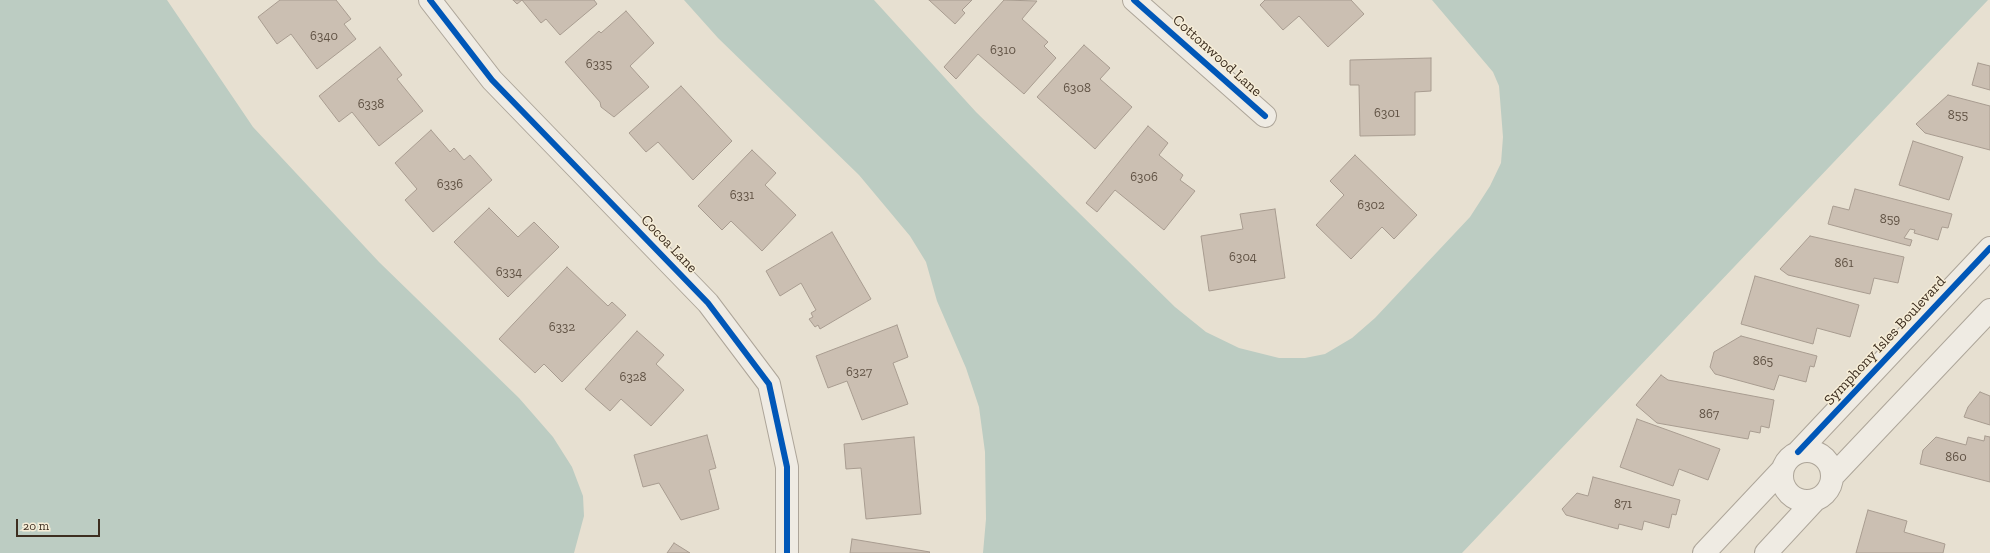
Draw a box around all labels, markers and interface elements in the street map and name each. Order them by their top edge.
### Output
street label: Cottonwood Lane [1169,11,1265,101]
house number: 6340 [310,28,338,44]
house number: 6310 [990,42,1016,58]
house number: 6335 [586,56,612,72]
house number: 6308 [1063,80,1091,96]
house number: 6338 [358,96,384,112]
house number: 6301 [1374,105,1400,121]
house number: 855 [1948,107,1968,123]
house number: 6306 [1130,169,1158,185]
house number: 6336 [437,176,463,192]
house number: 6331 [730,187,754,203]
house number: 6302 [1357,197,1385,213]
street label: Cocoa Lane [637,211,701,277]
house number: 859 [1880,211,1900,227]
house number: 6304 [1229,249,1257,265]
house number: 861 [1835,255,1853,271]
house number: 6334 [496,264,522,280]
street label: Symphony Isles Boulevard [1821,273,1949,409]
house number: 6332 [549,319,575,335]
house number: 865 [1753,353,1773,369]
house number: 6327 [846,364,872,380]
house number: 6328 [620,369,646,385]
house number: 867 [1699,406,1719,422]
house number: 860 [1945,449,1967,465]
house number: 871 [1614,496,1632,512]
scale bar [18,511,102,537]
text: 20 m [23,519,49,533]

